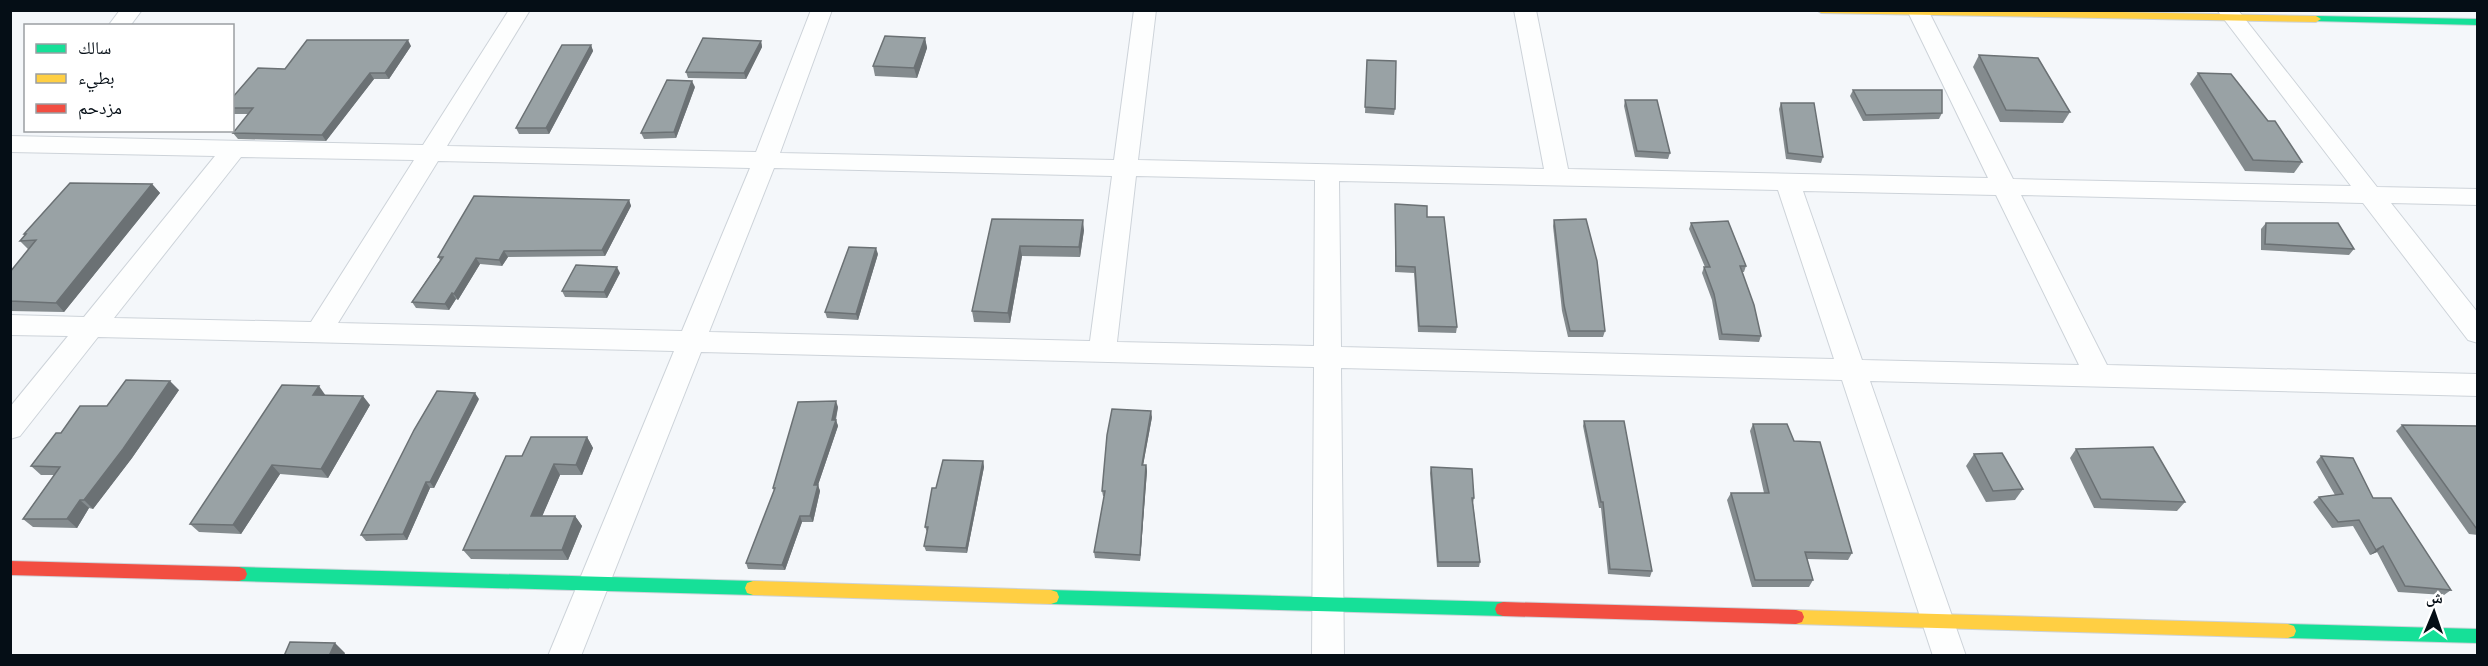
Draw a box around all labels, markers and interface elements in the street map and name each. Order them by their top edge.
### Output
legend [24,24,234,132]
text: سالك [78,37,111,58]
text: بطيء [78,67,115,93]
text: مزدحم [78,97,122,120]
north arrow [2404,582,2464,642]
text: ش [2426,587,2443,607]

